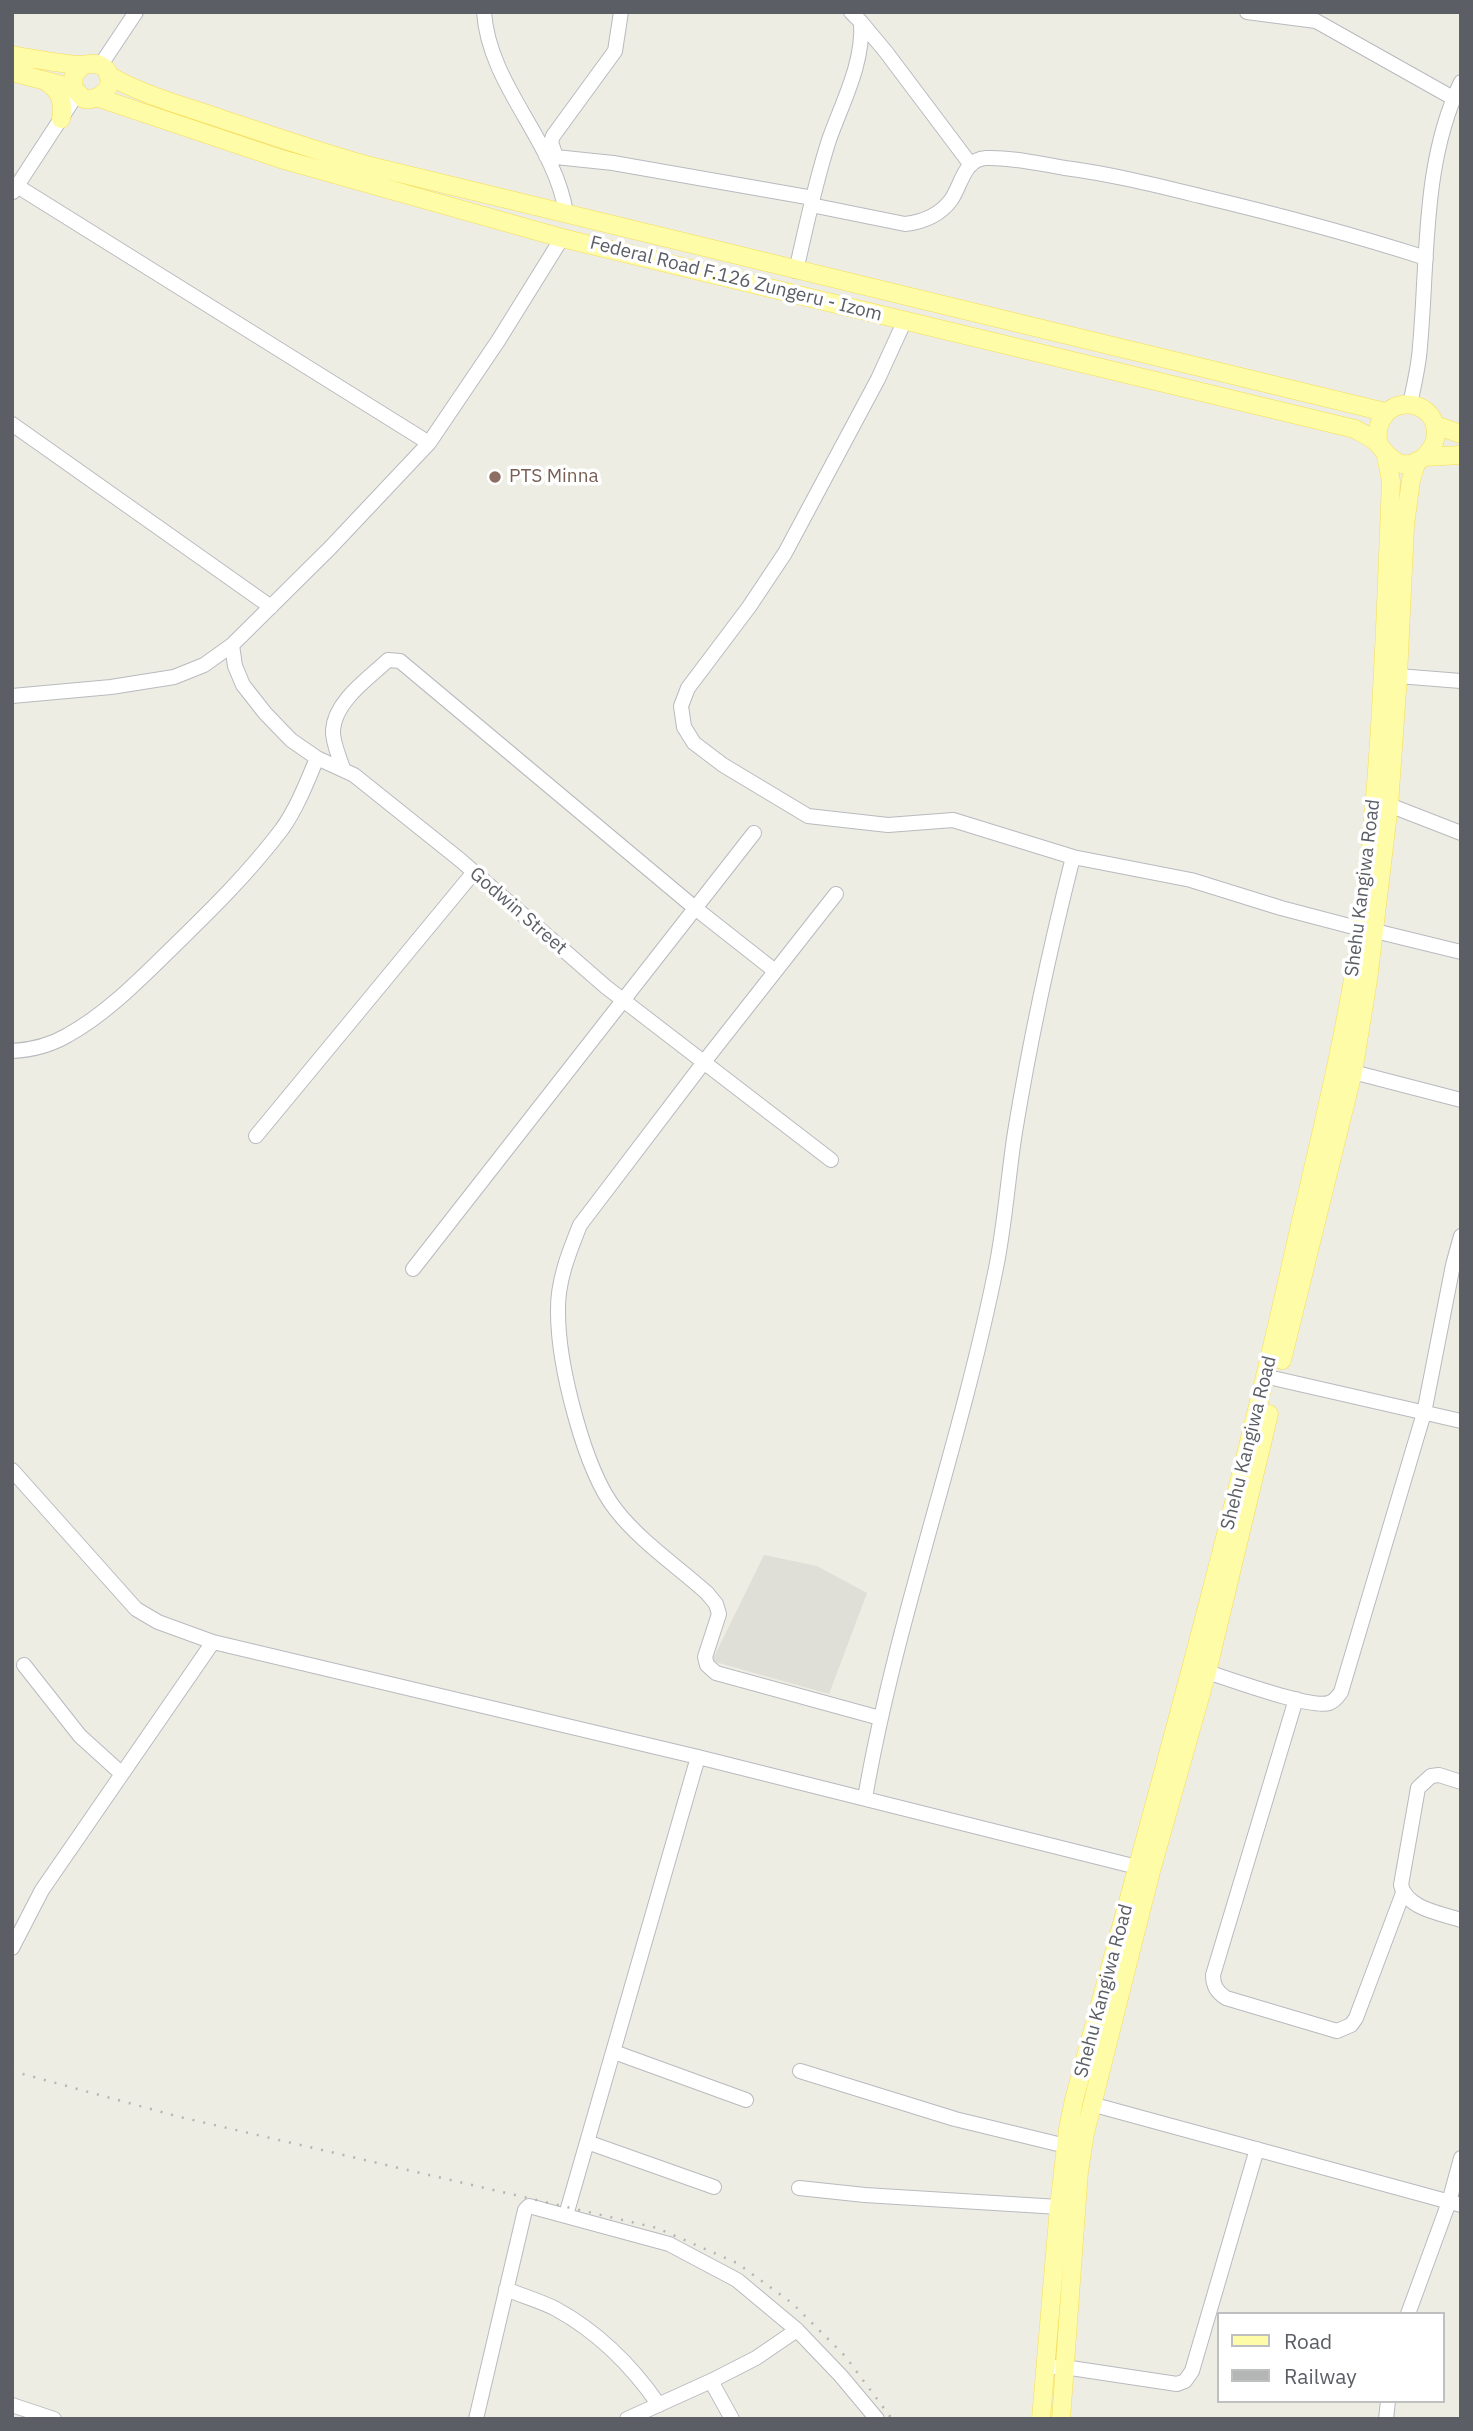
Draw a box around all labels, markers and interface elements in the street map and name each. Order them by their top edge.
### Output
street label: Federal Road F.126 Zungeru - Izom [587,232,885,326]
place label: PTS Minna [509,466,599,488]
marker: PTS Minna [487,469,503,485]
street label: Shehu Kangiwa Road [1341,798,1385,978]
street label: Godwin Street [465,863,571,959]
street label: Shehu Kangiwa Road [1216,1354,1282,1532]
street label: Shehu Kangiwa Road [1070,1902,1138,2080]
legend [1218,2312,1445,2403]
text: Road [1284,2327,1332,2355]
text: Railway [1284,2362,1357,2390]

